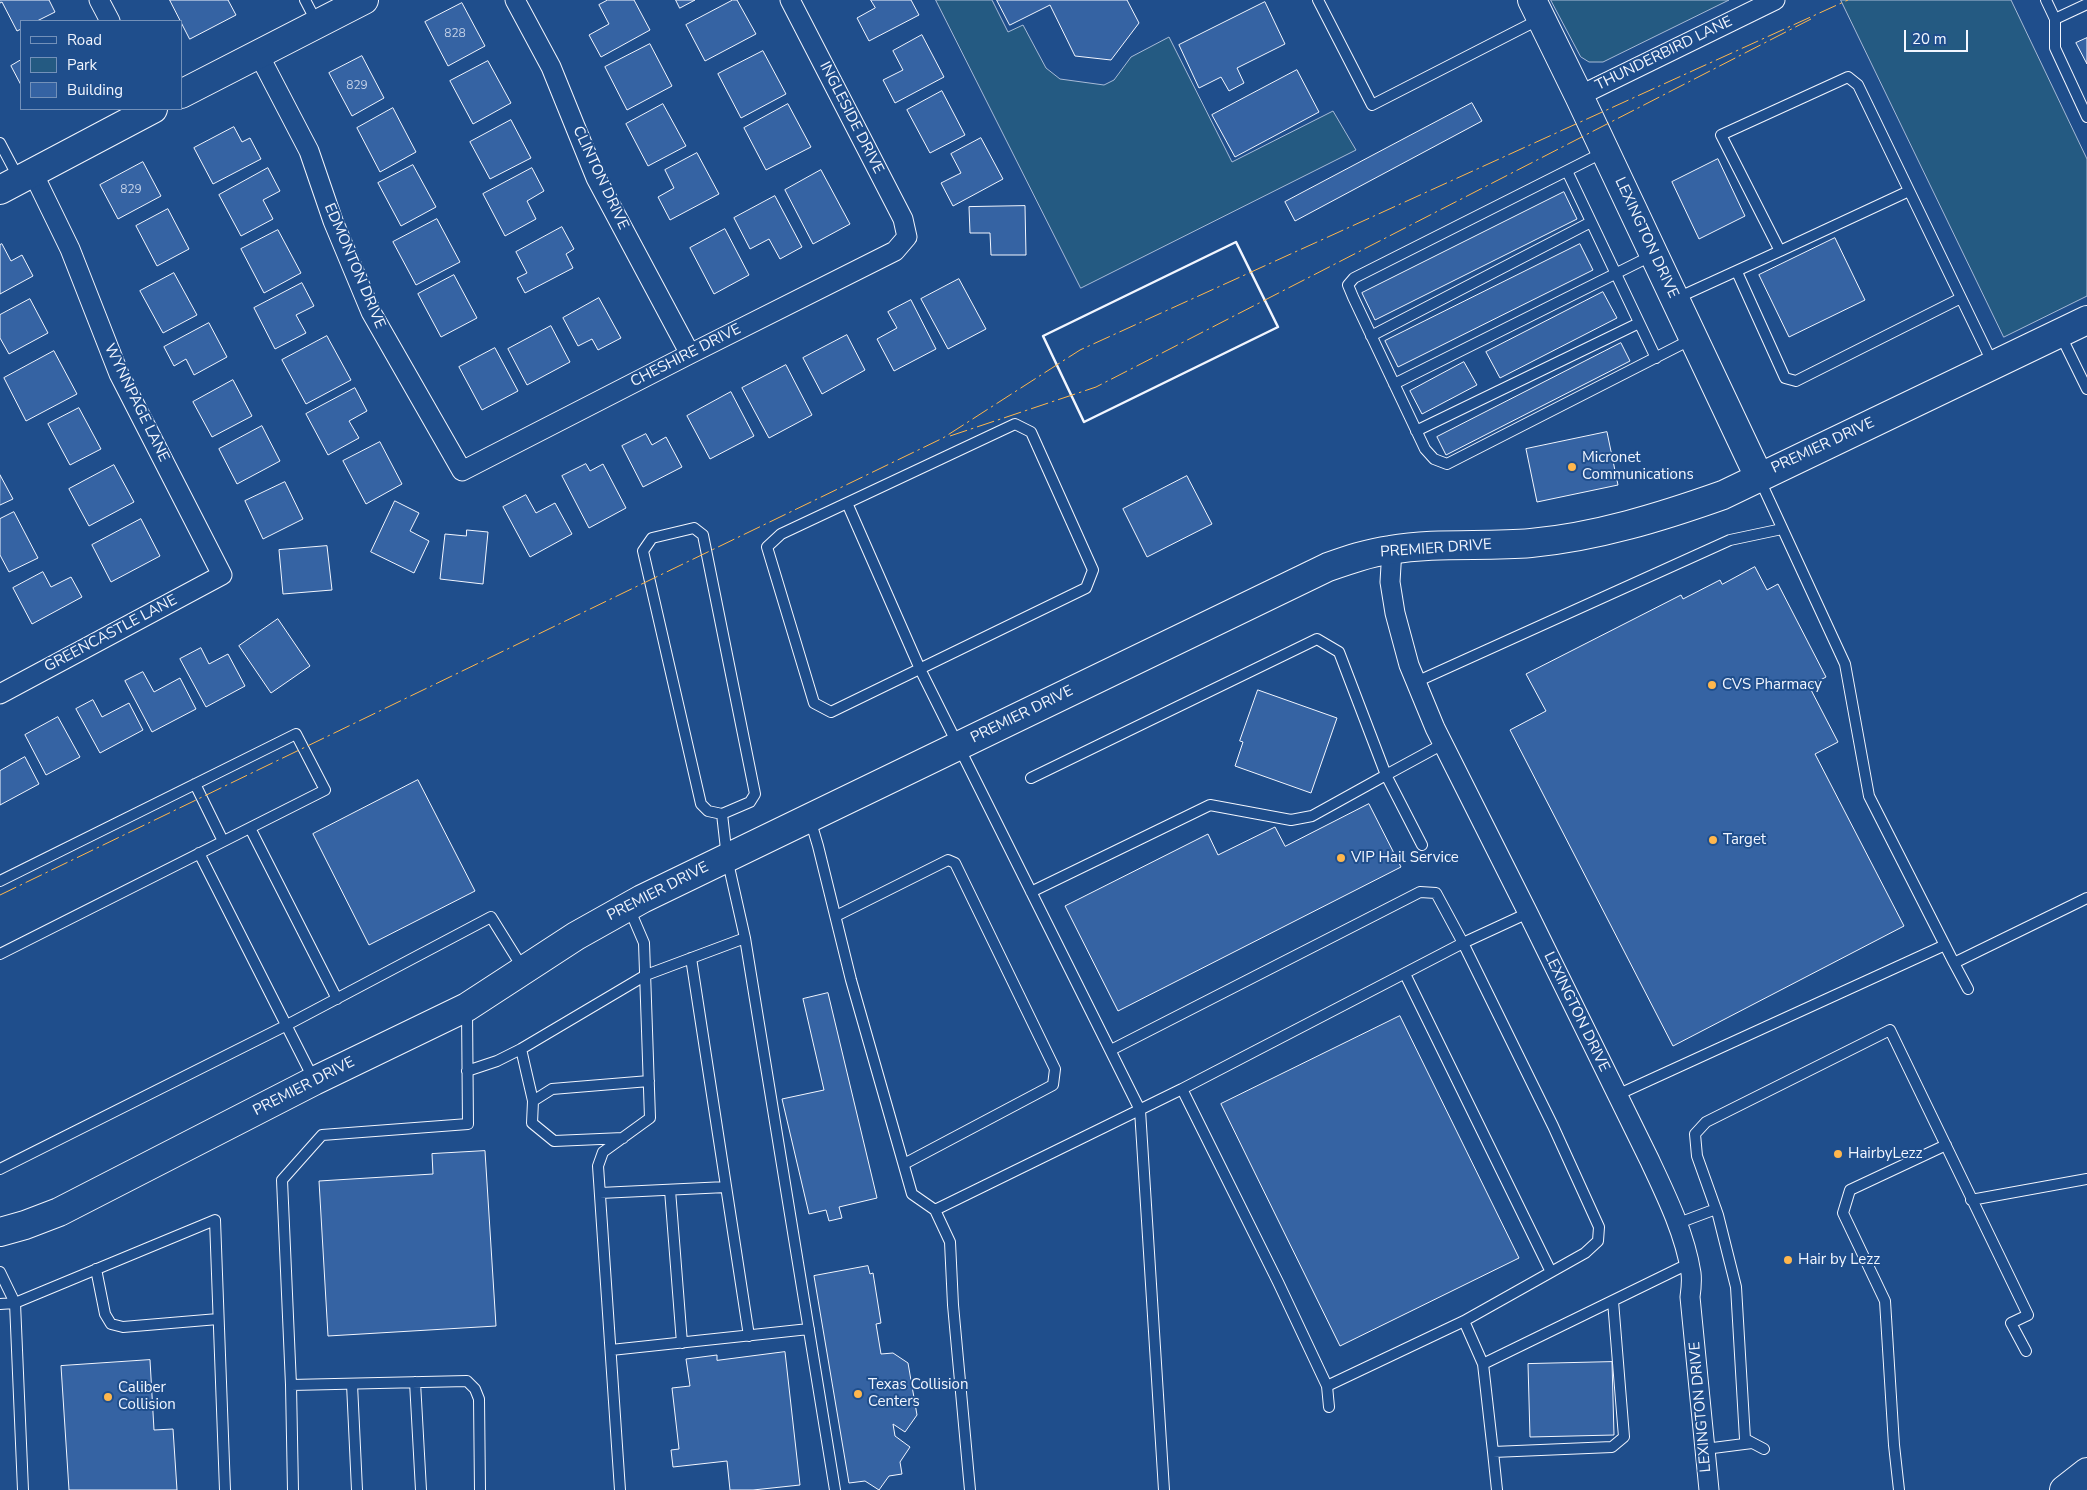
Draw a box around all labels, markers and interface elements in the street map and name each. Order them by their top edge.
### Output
street label: THUNDERBIRD LANE [1593,13,1735,95]
legend [20,20,182,110]
scale bar [1907,20,1971,52]
house number: 828 [444,27,466,41]
text: 20 m [1912,29,1947,49]
text: Road [67,30,102,50]
text: Park [67,55,97,75]
street label: INGLESIDE DRIVE [815,59,887,177]
house number: 829 [346,79,368,93]
text: Building [67,80,123,100]
street label: CLINTON DRIVE [568,123,632,233]
street label: LEXINGTON DRIVE [1610,175,1682,301]
house number: 829 [120,183,142,197]
street label: EDMONTON DRIVE [319,201,389,331]
street label: CHESHIRE DRIVE [628,320,744,392]
street label: WYNNPAGE LANE [100,341,172,465]
street label: PREMIER DRIVE [1769,414,1877,478]
place label: Micronet Communications [1582,449,1694,484]
marker: Micronet Communications [1566,461,1578,473]
street label: PREMIER DRIVE [1380,536,1492,562]
street label: GREENCASTLE LANE [42,591,180,677]
place label: CVS Pharmacy [1722,676,1822,694]
marker: CVS Pharmacy [1706,679,1718,691]
street label: PREMIER DRIVE [968,682,1076,748]
place label: Target [1723,831,1766,849]
marker: Target [1707,834,1719,846]
place label: VIP Hail Service [1351,849,1459,867]
marker: VIP Hail Service [1335,852,1347,864]
street label: PREMIER DRIVE [604,859,712,925]
street label: LEXINGTON DRIVE [1539,949,1613,1075]
street label: PREMIER DRIVE [250,1054,358,1120]
place label: HairbyLezz [1848,1145,1922,1163]
marker: HairbyLezz [1832,1148,1844,1160]
place label: Hair by Lezz [1798,1251,1880,1269]
marker: Hair by Lezz [1782,1254,1794,1266]
street label: LEXINGTON DRIVE [1686,1341,1716,1473]
place label: Texas Collision Centers [868,1376,968,1411]
place label: Caliber Collision [118,1379,176,1414]
marker: Texas Collision Centers [852,1388,864,1400]
marker: Caliber Collision [102,1391,114,1403]

